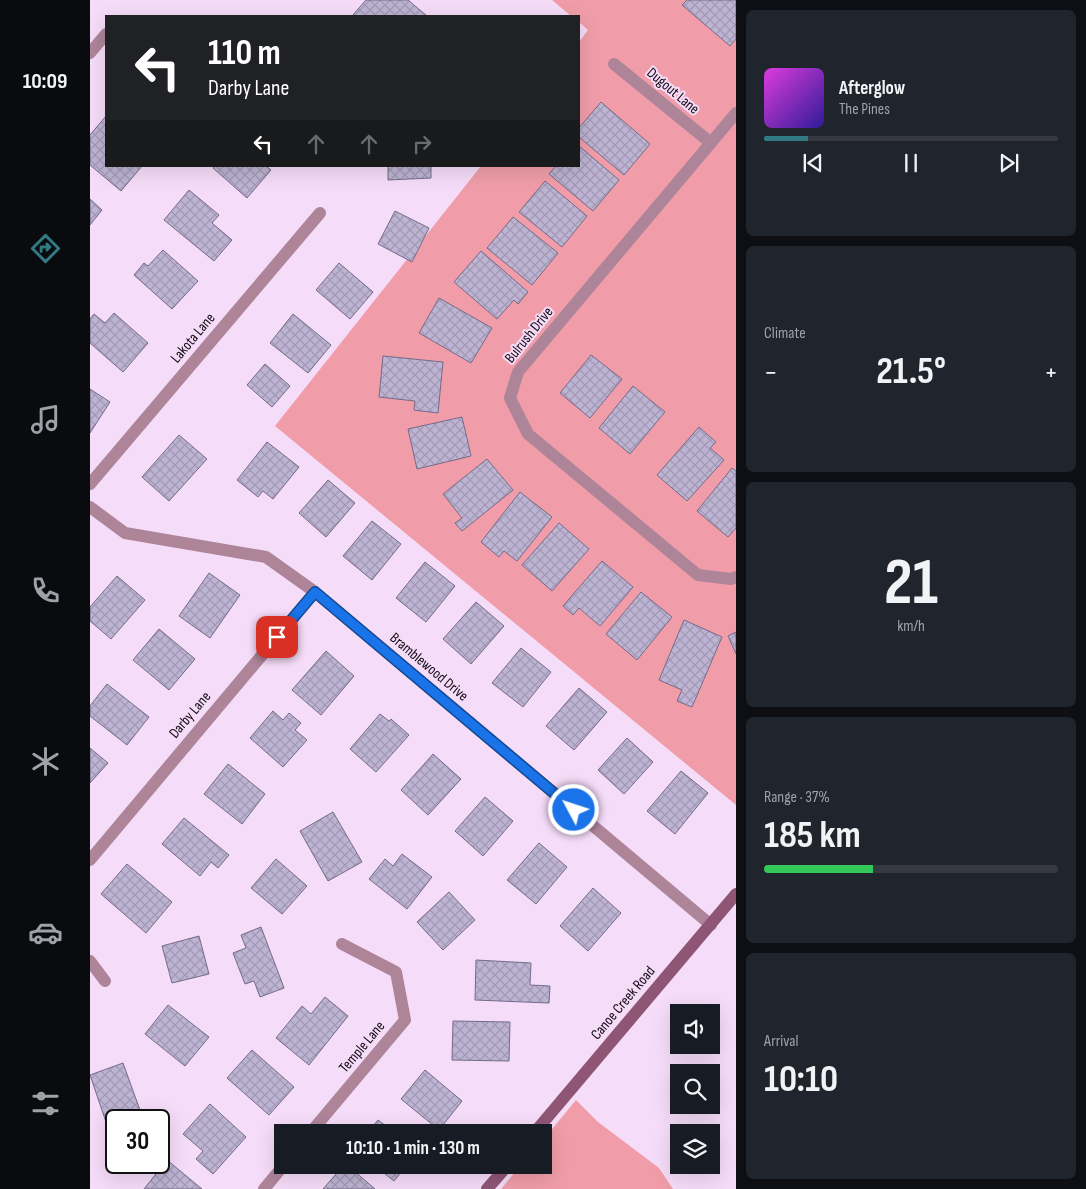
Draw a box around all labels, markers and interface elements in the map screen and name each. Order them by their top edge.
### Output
text: 110 m [208,32,281,75]
icon: left [125,35,190,100]
street label: Dugout Lane [643,64,703,118]
text: 10:09 [23,68,67,95]
text: Darby Lane [208,75,289,102]
text: Afterglow [839,77,905,100]
text: The Pines [839,100,890,119]
icon: left [249,130,277,158]
icon: ahead [302,130,330,158]
icon: ahead [355,130,383,158]
icon: right [408,130,436,158]
icon: previous [799,149,827,177]
icon: pause [897,149,925,177]
icon: next [995,149,1023,177]
icon: directions [28,231,63,266]
street label: Bulrush Drive [501,303,557,367]
street label: Lakota Lane [167,309,219,367]
text: Climate [764,324,806,343]
text: 21.5° [876,349,946,394]
text: − [764,356,778,389]
text: + [1044,356,1058,389]
icon: music [28,402,63,437]
text: 21 [884,545,938,623]
icon: phone [28,573,63,608]
pin [256,616,298,658]
text: km/h [897,617,925,636]
icon: arrive [263,623,291,651]
street label: Bramblewood Drive [386,629,472,705]
street label: Darby Lane [165,688,215,742]
icon: climate [28,744,63,779]
position arrow [547,783,599,835]
text: Range · 37% [764,788,830,807]
text: 185 km [764,813,861,858]
icon: car [28,915,63,950]
street label: Canoe Creek Road [587,962,659,1044]
map controls [670,1004,720,1174]
button: sound [670,1004,720,1054]
street label: Temple Lane [335,1017,389,1077]
text: Arrival [764,1032,798,1051]
text: 10:10 [764,1057,838,1102]
button: search [670,1064,720,1114]
icon: filters [28,1086,63,1121]
speed limit sign: 30 [105,1109,170,1174]
button: layers [670,1124,720,1174]
text: 10:10 · 1 min · 130 m [346,1137,480,1160]

